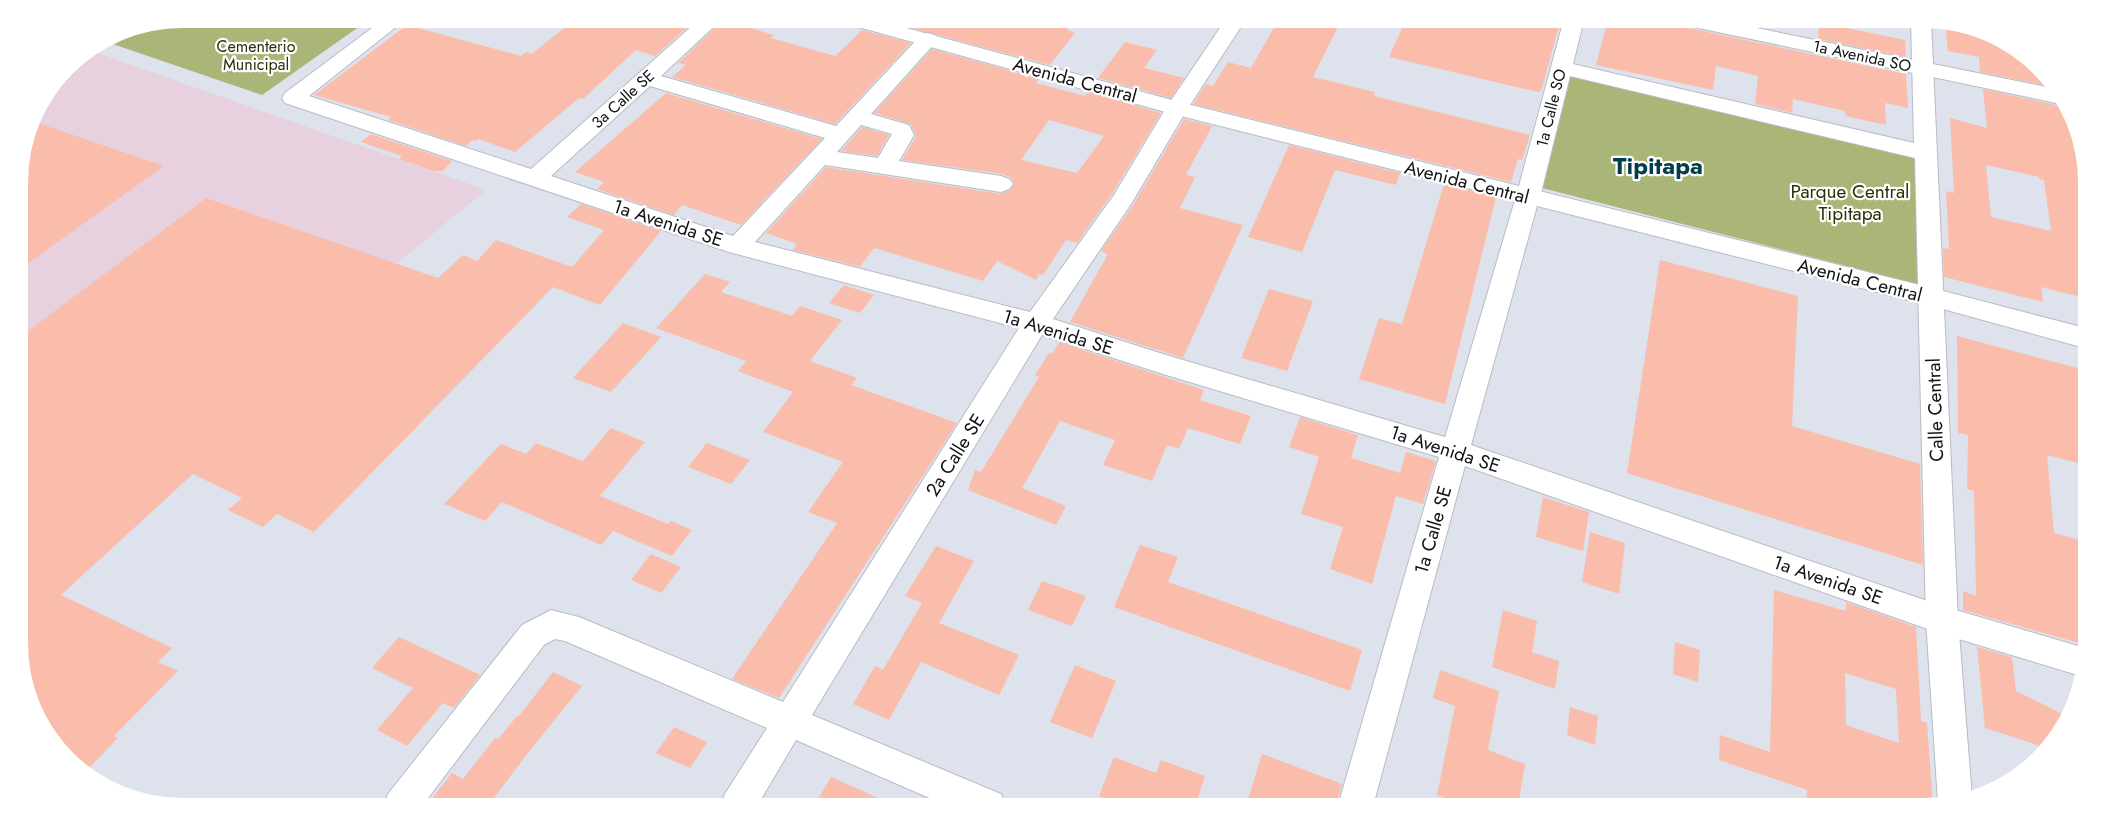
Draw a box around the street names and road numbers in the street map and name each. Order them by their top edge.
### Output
street label: 1a Avenida SO [1811,34,1913,78]
street label: Avenida Central [1010,50,1140,110]
street label: 3a Calle SE [586,64,660,134]
street label: 1a Calle SO [1530,66,1572,150]
street label: Avenida Central [1402,153,1532,211]
street label: 1a Avenida SE [609,193,727,253]
street label: Avenida Central [1795,251,1925,309]
street label: 1a Avenida SE [999,302,1117,362]
street label: Calle Central [1920,358,1950,462]
street label: 2a Calle SE [919,408,991,502]
street label: 1a Avenida SE [1386,419,1504,479]
street label: 1a Calle SE [1408,483,1458,577]
street label: 1a Avenida SE [1770,549,1886,611]

